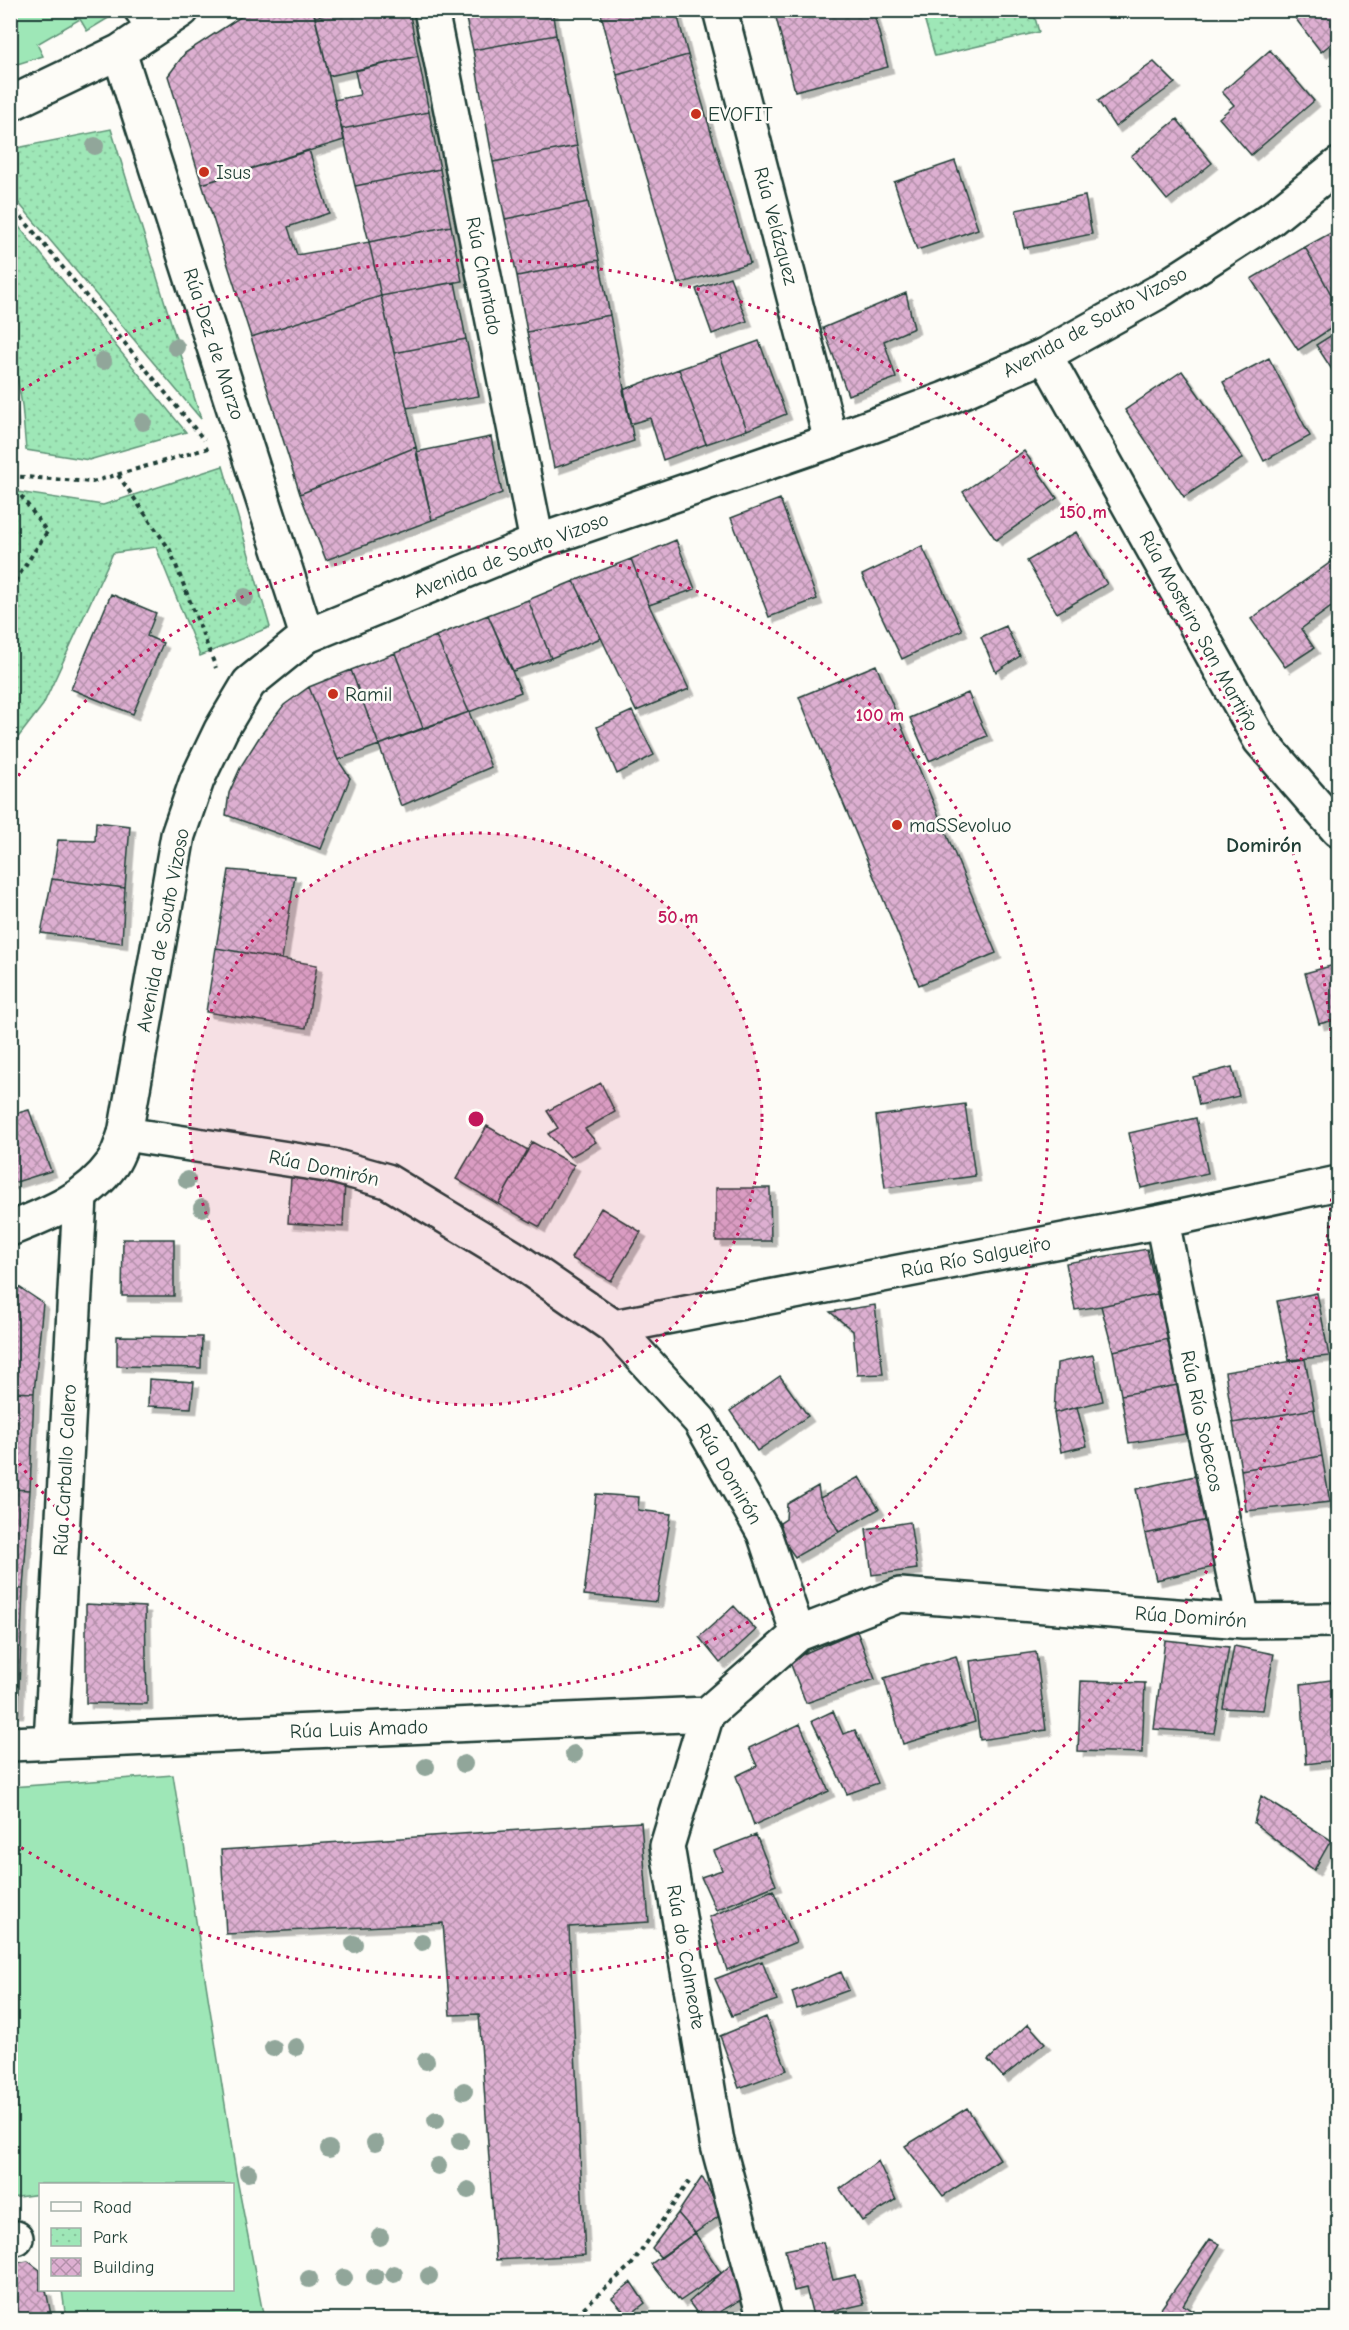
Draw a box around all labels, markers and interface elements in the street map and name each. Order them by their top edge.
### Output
place label: EVOFIT [708,103,773,126]
marker: EVOFIT [689,107,703,121]
place label: Isus [216,161,251,184]
marker: Isus [197,165,211,179]
street label: Rúa Velázquez [749,165,803,288]
street label: Rúa Chantado [461,215,507,337]
street label: Avenida de Souto Vizoso [999,262,1191,382]
street label: Rúa Dez de Marzo [179,265,249,423]
text: 150 m [1059,502,1107,523]
street label: Avenida de Souto Vizoso [410,507,612,603]
street label: Rúa Mosteiro San Martiño [1134,527,1264,735]
place label: Ramil [345,683,392,706]
marker: Ramil [326,687,340,701]
text: 100 m [856,705,904,726]
place label: maSSevoluo [909,814,1012,837]
marker: maSSevoluo [890,818,904,832]
street label: Avenida de Souto Vizoso [132,826,194,1034]
district label: Domirón [1226,833,1302,857]
text: 50 m [658,907,698,928]
centre of rings [466,1109,486,1129]
street label: Rúa Domirón [267,1145,381,1191]
street label: Rúa Río Salgueiro [899,1231,1053,1283]
street label: Rúa Río Sobecos [1176,1348,1228,1494]
street label: Rúa Carballo Calero [49,1384,81,1556]
street label: Rúa Domirón [691,1420,767,1528]
street label: Rúa Domirón [1134,1602,1248,1632]
street label: Rúa Luis Amado [289,1715,429,1743]
street label: Rúa do Colmeote [662,1883,710,2031]
legend [39,2183,234,2291]
text: Road [93,2197,132,2218]
text: Park [93,2227,128,2248]
text: Building [93,2257,155,2278]

